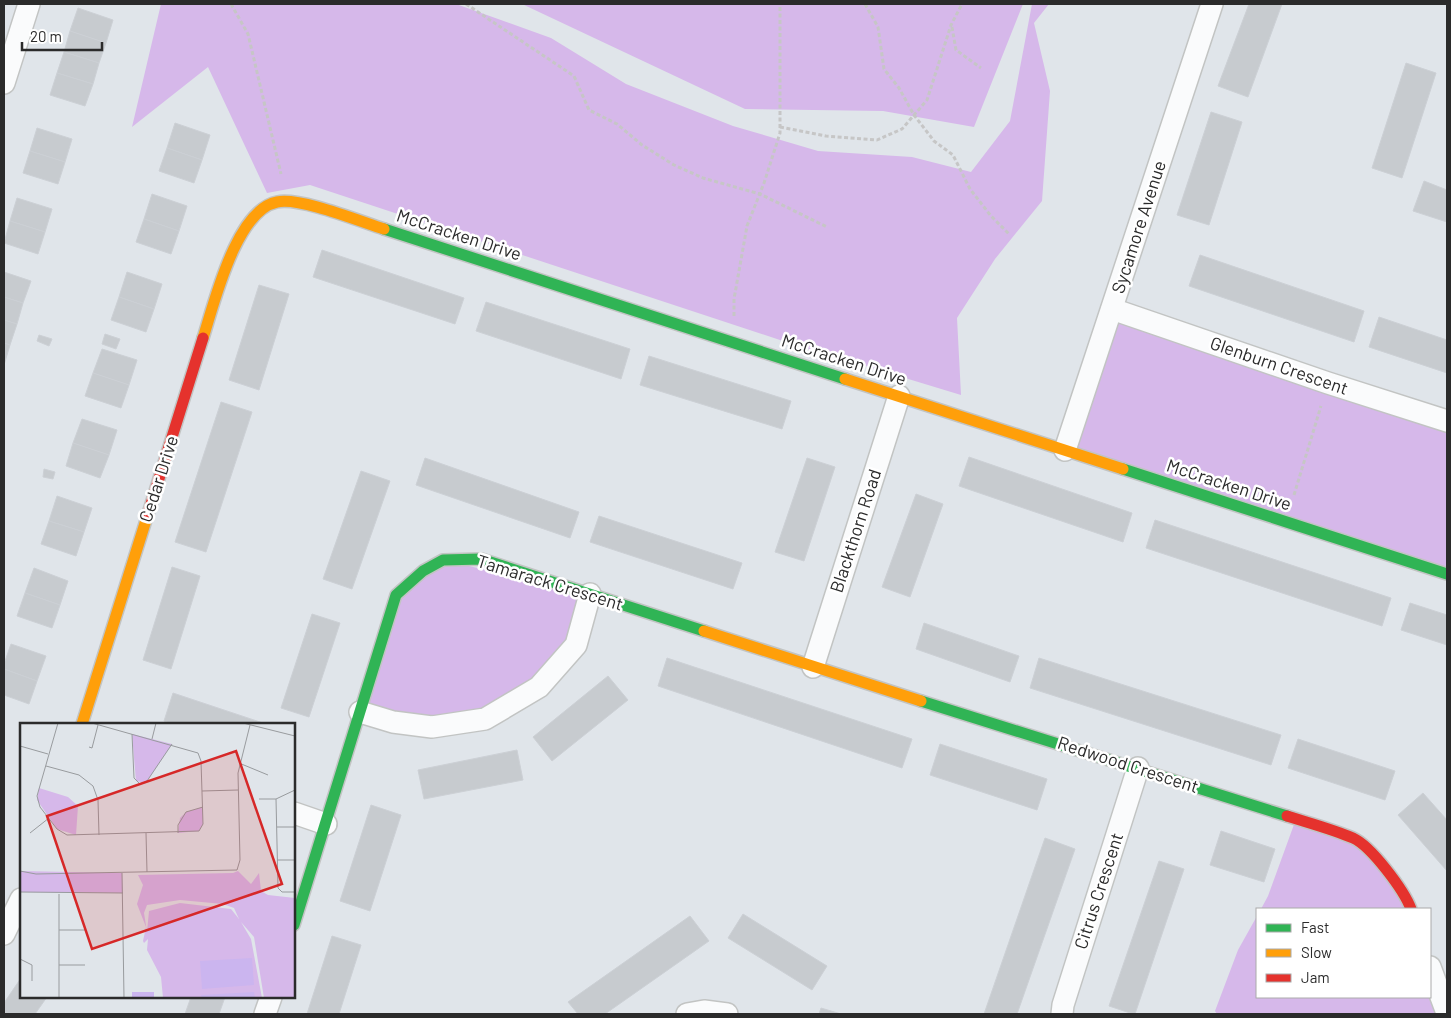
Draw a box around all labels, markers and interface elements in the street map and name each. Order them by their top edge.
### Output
scale bar [22,20,102,52]
text: 20 m [30,27,62,45]
street label: Sycamore Avenue [1106,157,1170,296]
street label: McCracken Drive [394,204,524,265]
street label: McCracken Drive [779,329,909,390]
street label: Glenburn Crescent [1207,331,1351,399]
street label: Cedar Drive [134,433,182,525]
street label: McCracken Drive [1164,454,1294,515]
street label: Blackthorn Road [825,466,885,595]
street label: Tamarack Crescent [475,549,626,615]
inset map [20,723,295,998]
street label: Redwood Crescent [1055,731,1201,797]
street label: Citrus Crescent [1069,830,1127,952]
legend [1256,908,1431,998]
text: Fast [1301,918,1329,936]
text: Slow [1301,943,1332,961]
text: Jam [1301,968,1330,986]

